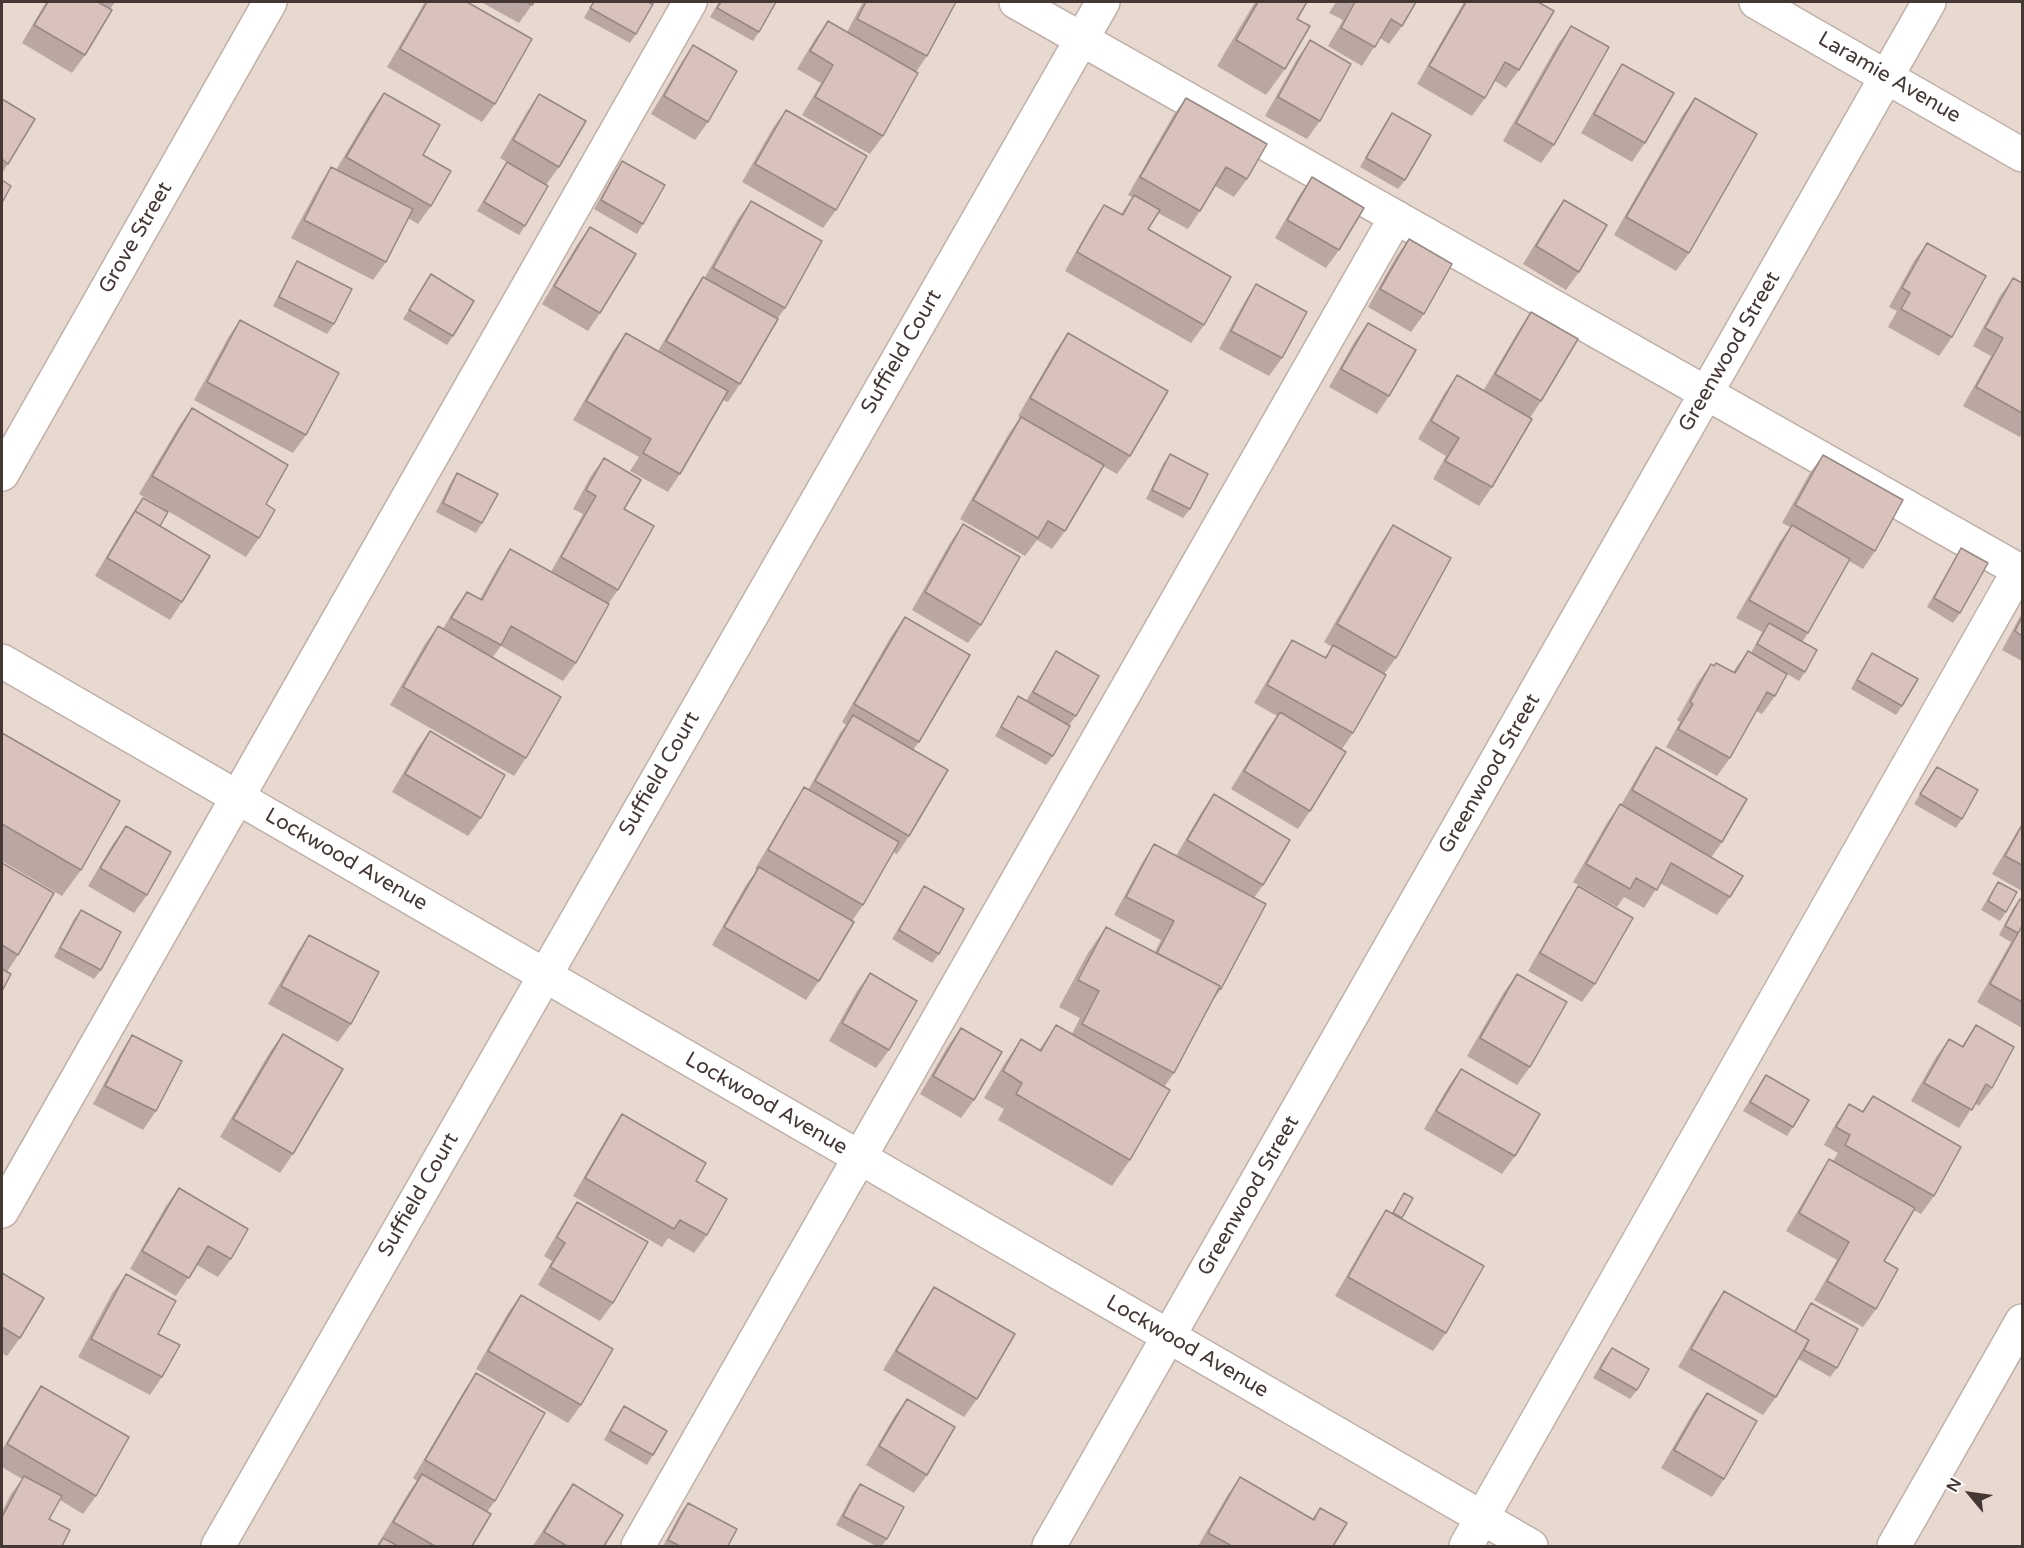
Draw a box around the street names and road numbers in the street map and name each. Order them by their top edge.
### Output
street label: Laramie Avenue [1813,27,1965,129]
street label: Grove Street [94,178,178,298]
street label: Greenwood Street [1674,267,1786,437]
street label: Suffield Court [856,286,948,418]
street label: Greenwood Street [1434,689,1546,859]
street label: Suffield Court [614,708,706,840]
street label: Lockwood Avenue [260,803,432,917]
street label: Lockwood Avenue [680,1047,852,1161]
street label: Greenwood Street [1193,1111,1305,1281]
street label: Suffield Court [373,1129,465,1261]
street label: Lockwood Avenue [1101,1290,1273,1404]

